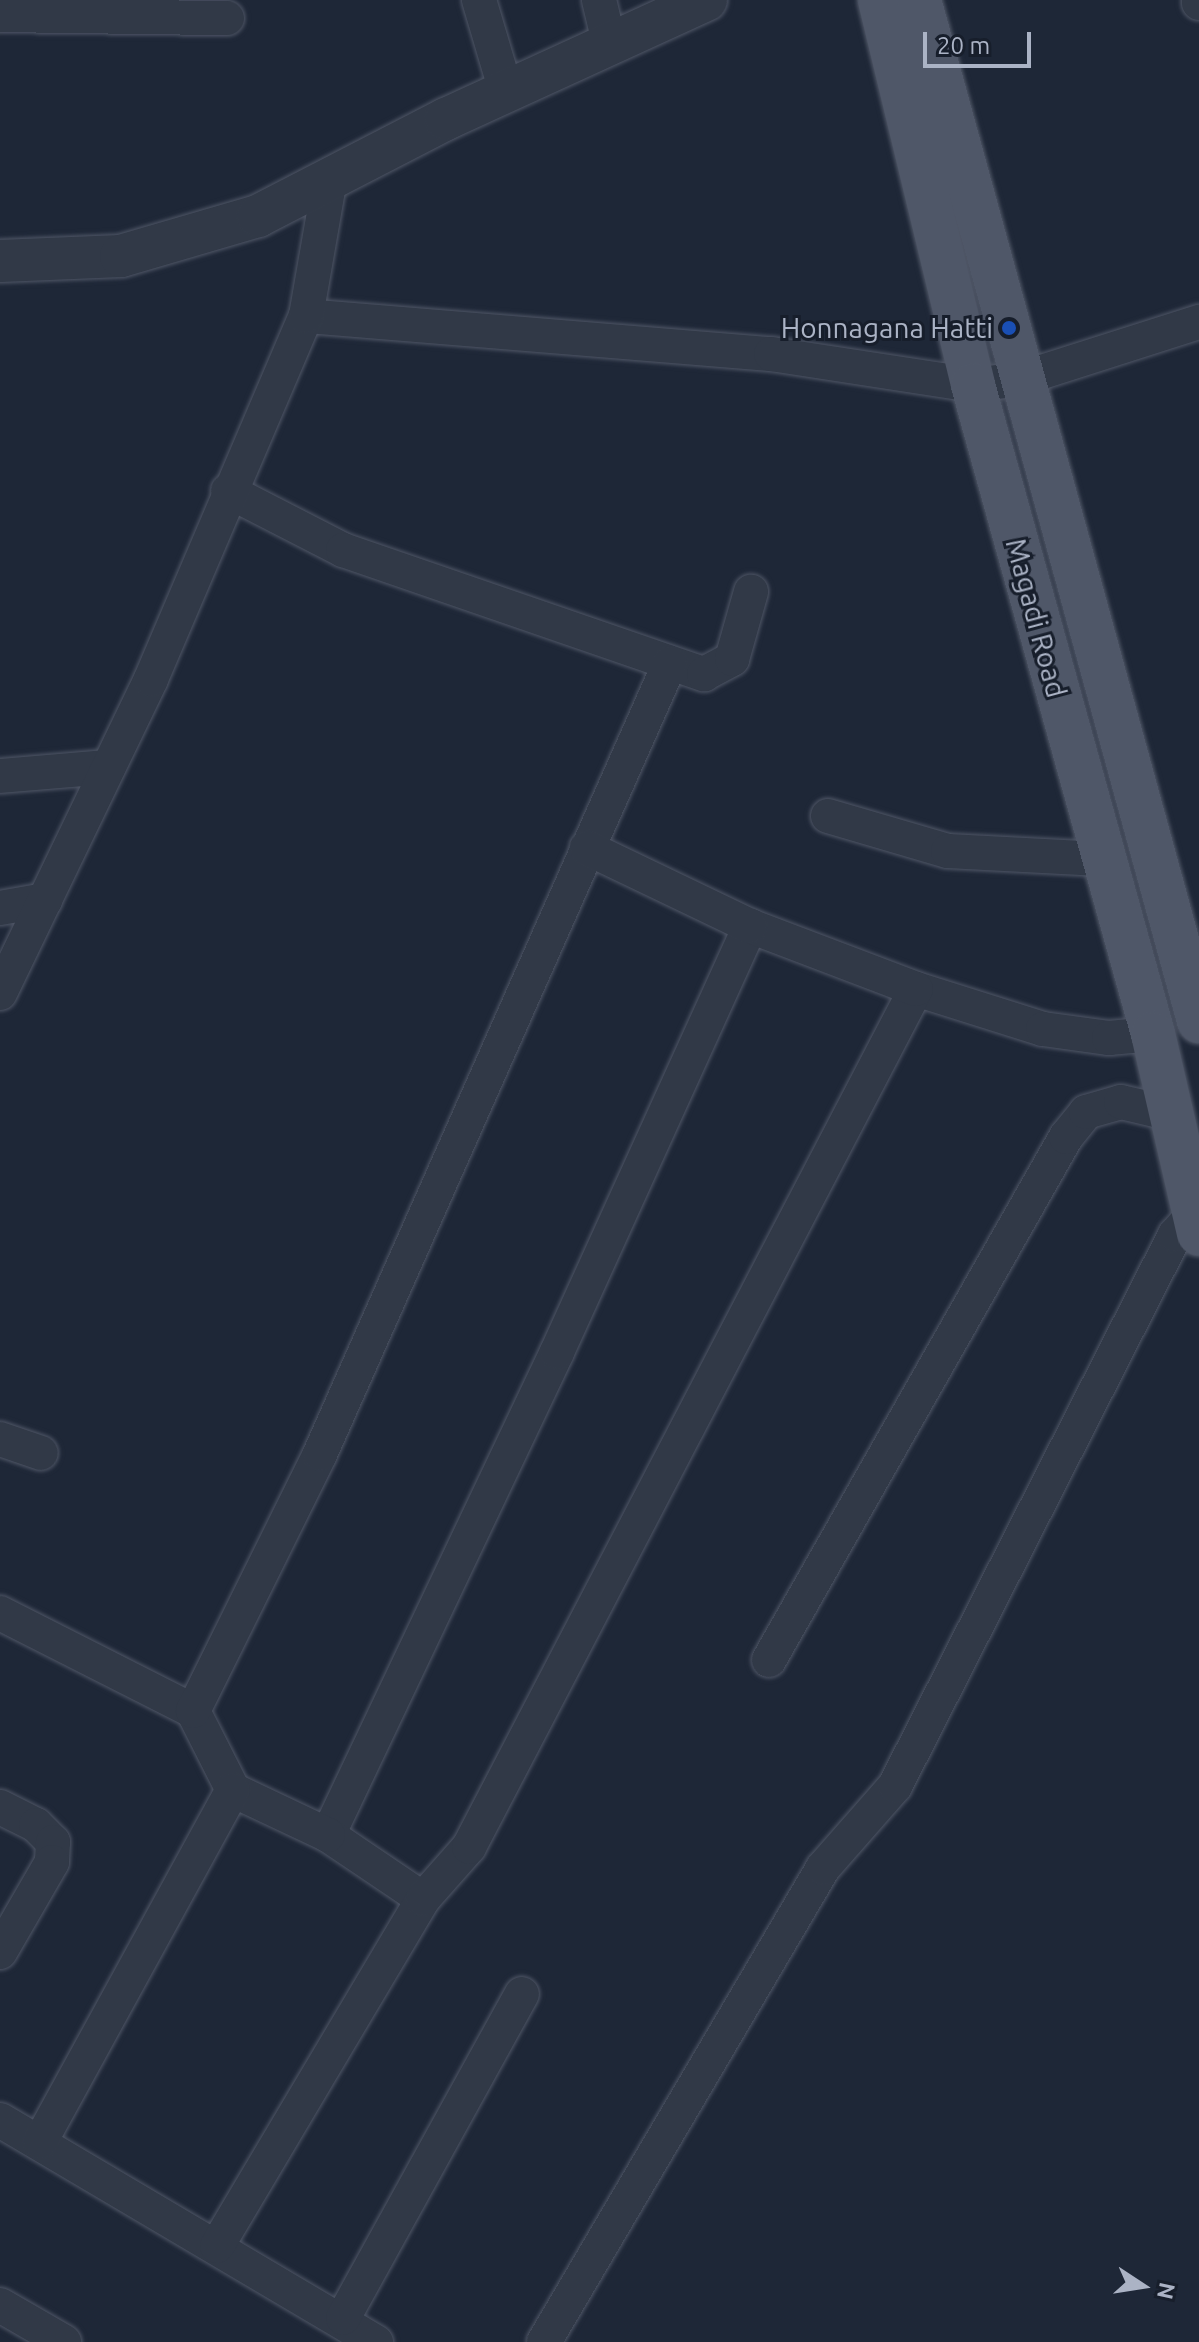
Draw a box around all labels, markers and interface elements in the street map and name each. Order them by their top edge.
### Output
scale bar [927,16,1035,66]
text: 20 m [937,32,990,59]
place label: Honnagana Hatti [781,311,993,345]
marker: Honnagana Hatti [1000,319,1018,337]
street label: Magadi Road [999,535,1073,701]
north arrow [1103,2246,1183,2326]
text: N [1153,2280,1181,2302]

